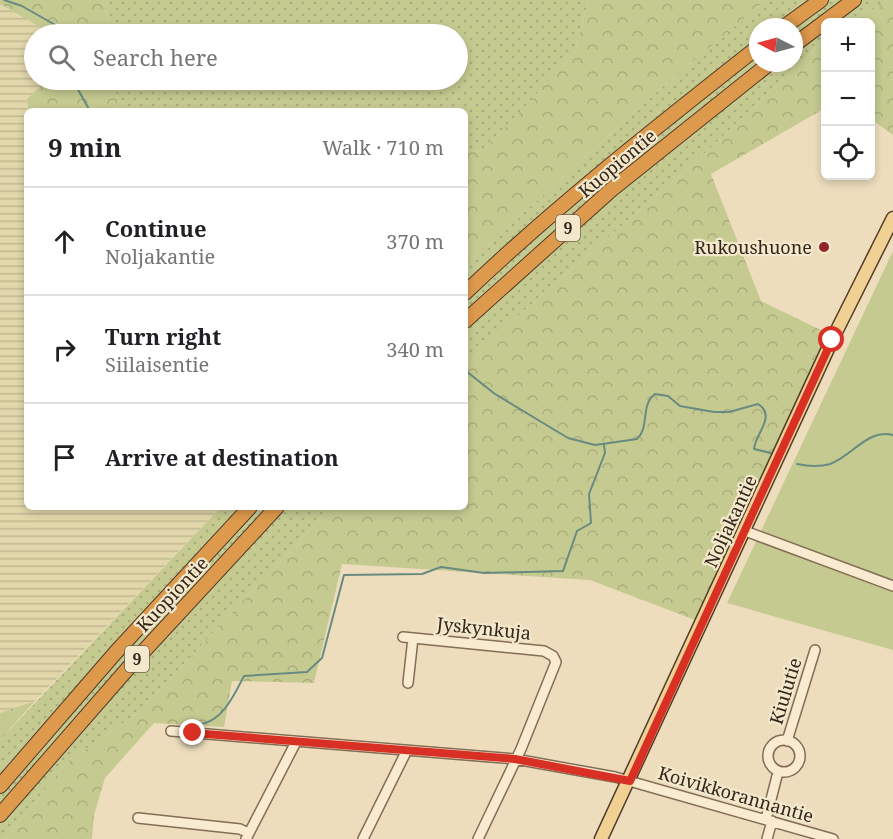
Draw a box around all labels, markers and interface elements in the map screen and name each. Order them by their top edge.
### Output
north arrow [749,18,803,72]
map controls [821,18,875,180]
button: + [821,18,875,72]
search box [24,24,468,90]
icon: search [45,41,78,74]
text: Search here [93,42,218,72]
button: − [821,72,875,126]
street label: Kuopiontie [573,123,661,203]
button: locate [821,126,875,180]
text: 9 min [48,129,122,165]
text: Walk · 710 m [322,134,444,161]
text: Continue [105,213,207,243]
road number: 9 [556,215,580,241]
icon: ahead [48,225,81,258]
text: 370 m [386,228,444,255]
place label: Rukoushuone [694,235,812,259]
marker: Rukoushuone [817,240,831,254]
text: Noljakantie [105,243,215,270]
text: Turn right [105,321,221,351]
route start [818,326,844,352]
icon: right [48,333,81,366]
text: 340 m [386,336,444,363]
text: Siilaisentie [105,351,209,378]
icon: arrive [48,441,81,474]
text: Arrive at destination [105,442,339,472]
street label: Noljakantie [698,471,762,571]
street label: Kuopiontie [131,551,213,637]
street label: Jyskynkuja [435,611,532,645]
road number: 9 [125,646,149,672]
street label: Kiulutie [764,655,806,727]
route end [179,719,205,745]
street label: Koivikkorannantie [655,760,817,828]

